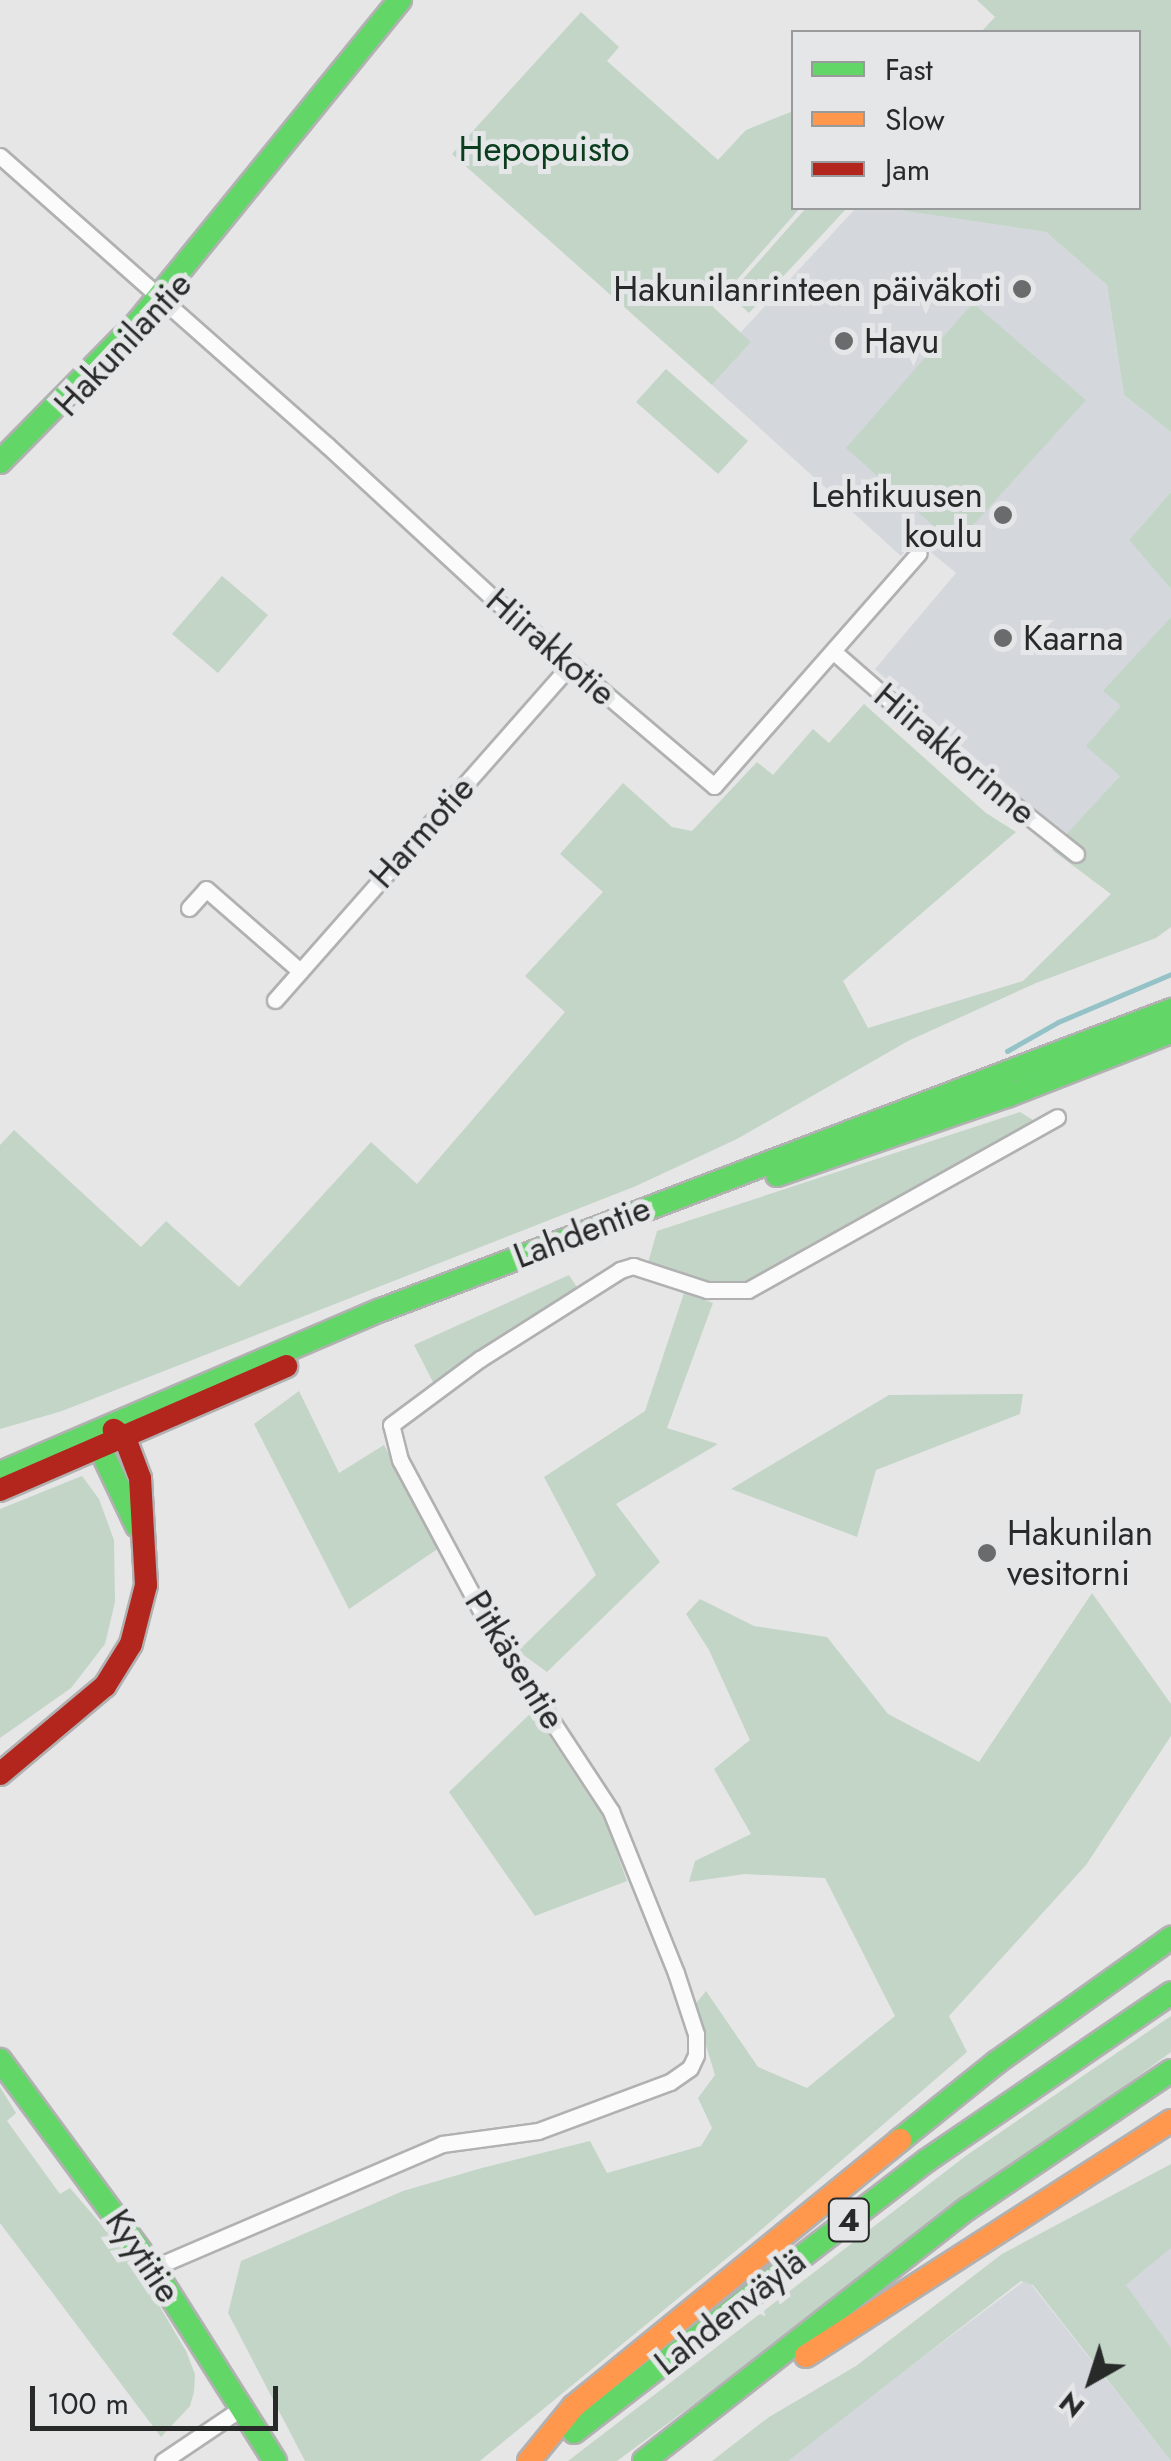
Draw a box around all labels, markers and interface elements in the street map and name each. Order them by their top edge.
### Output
legend [791,30,1141,210]
text: Fast [885,48,933,91]
text: Slow [885,98,945,141]
park label: Hepopuisto [458,128,630,170]
text: Jam [885,148,930,191]
street label: Hakunilantie [46,263,200,425]
place label: Hakunilanrinteen päiväkoti [613,268,1002,310]
marker: Hakunilanrinteen päiväkoti [1011,278,1033,300]
place label: Havu [864,320,939,362]
marker: Havu [833,330,855,352]
place label: Lehtikuusen koulu [811,474,983,556]
marker: Lehtikuusen koulu [992,504,1014,526]
street label: Hiirakkotie [478,580,624,714]
place label: Kaarna [1023,617,1124,659]
marker: Kaarna [992,627,1014,649]
street label: Hiirakkorinne [866,674,1044,834]
street label: Harmotie [361,767,483,897]
street label: Lahdentie [508,1187,656,1277]
place label: Hakunilan vesitorni [1007,1512,1153,1594]
marker: Hakunilan vesitorni [976,1542,998,1564]
street label: Pitkäsentie [456,1583,574,1737]
road number: 4 [826,2193,872,2247]
street label: Kyytitie [97,2202,189,2310]
street label: Lahdenväylä [646,2240,814,2384]
north arrow [1041,2331,1141,2431]
scale bar [35,2366,282,2428]
text: 100 m [47,2382,129,2425]
text: N [1050,2382,1093,2428]

